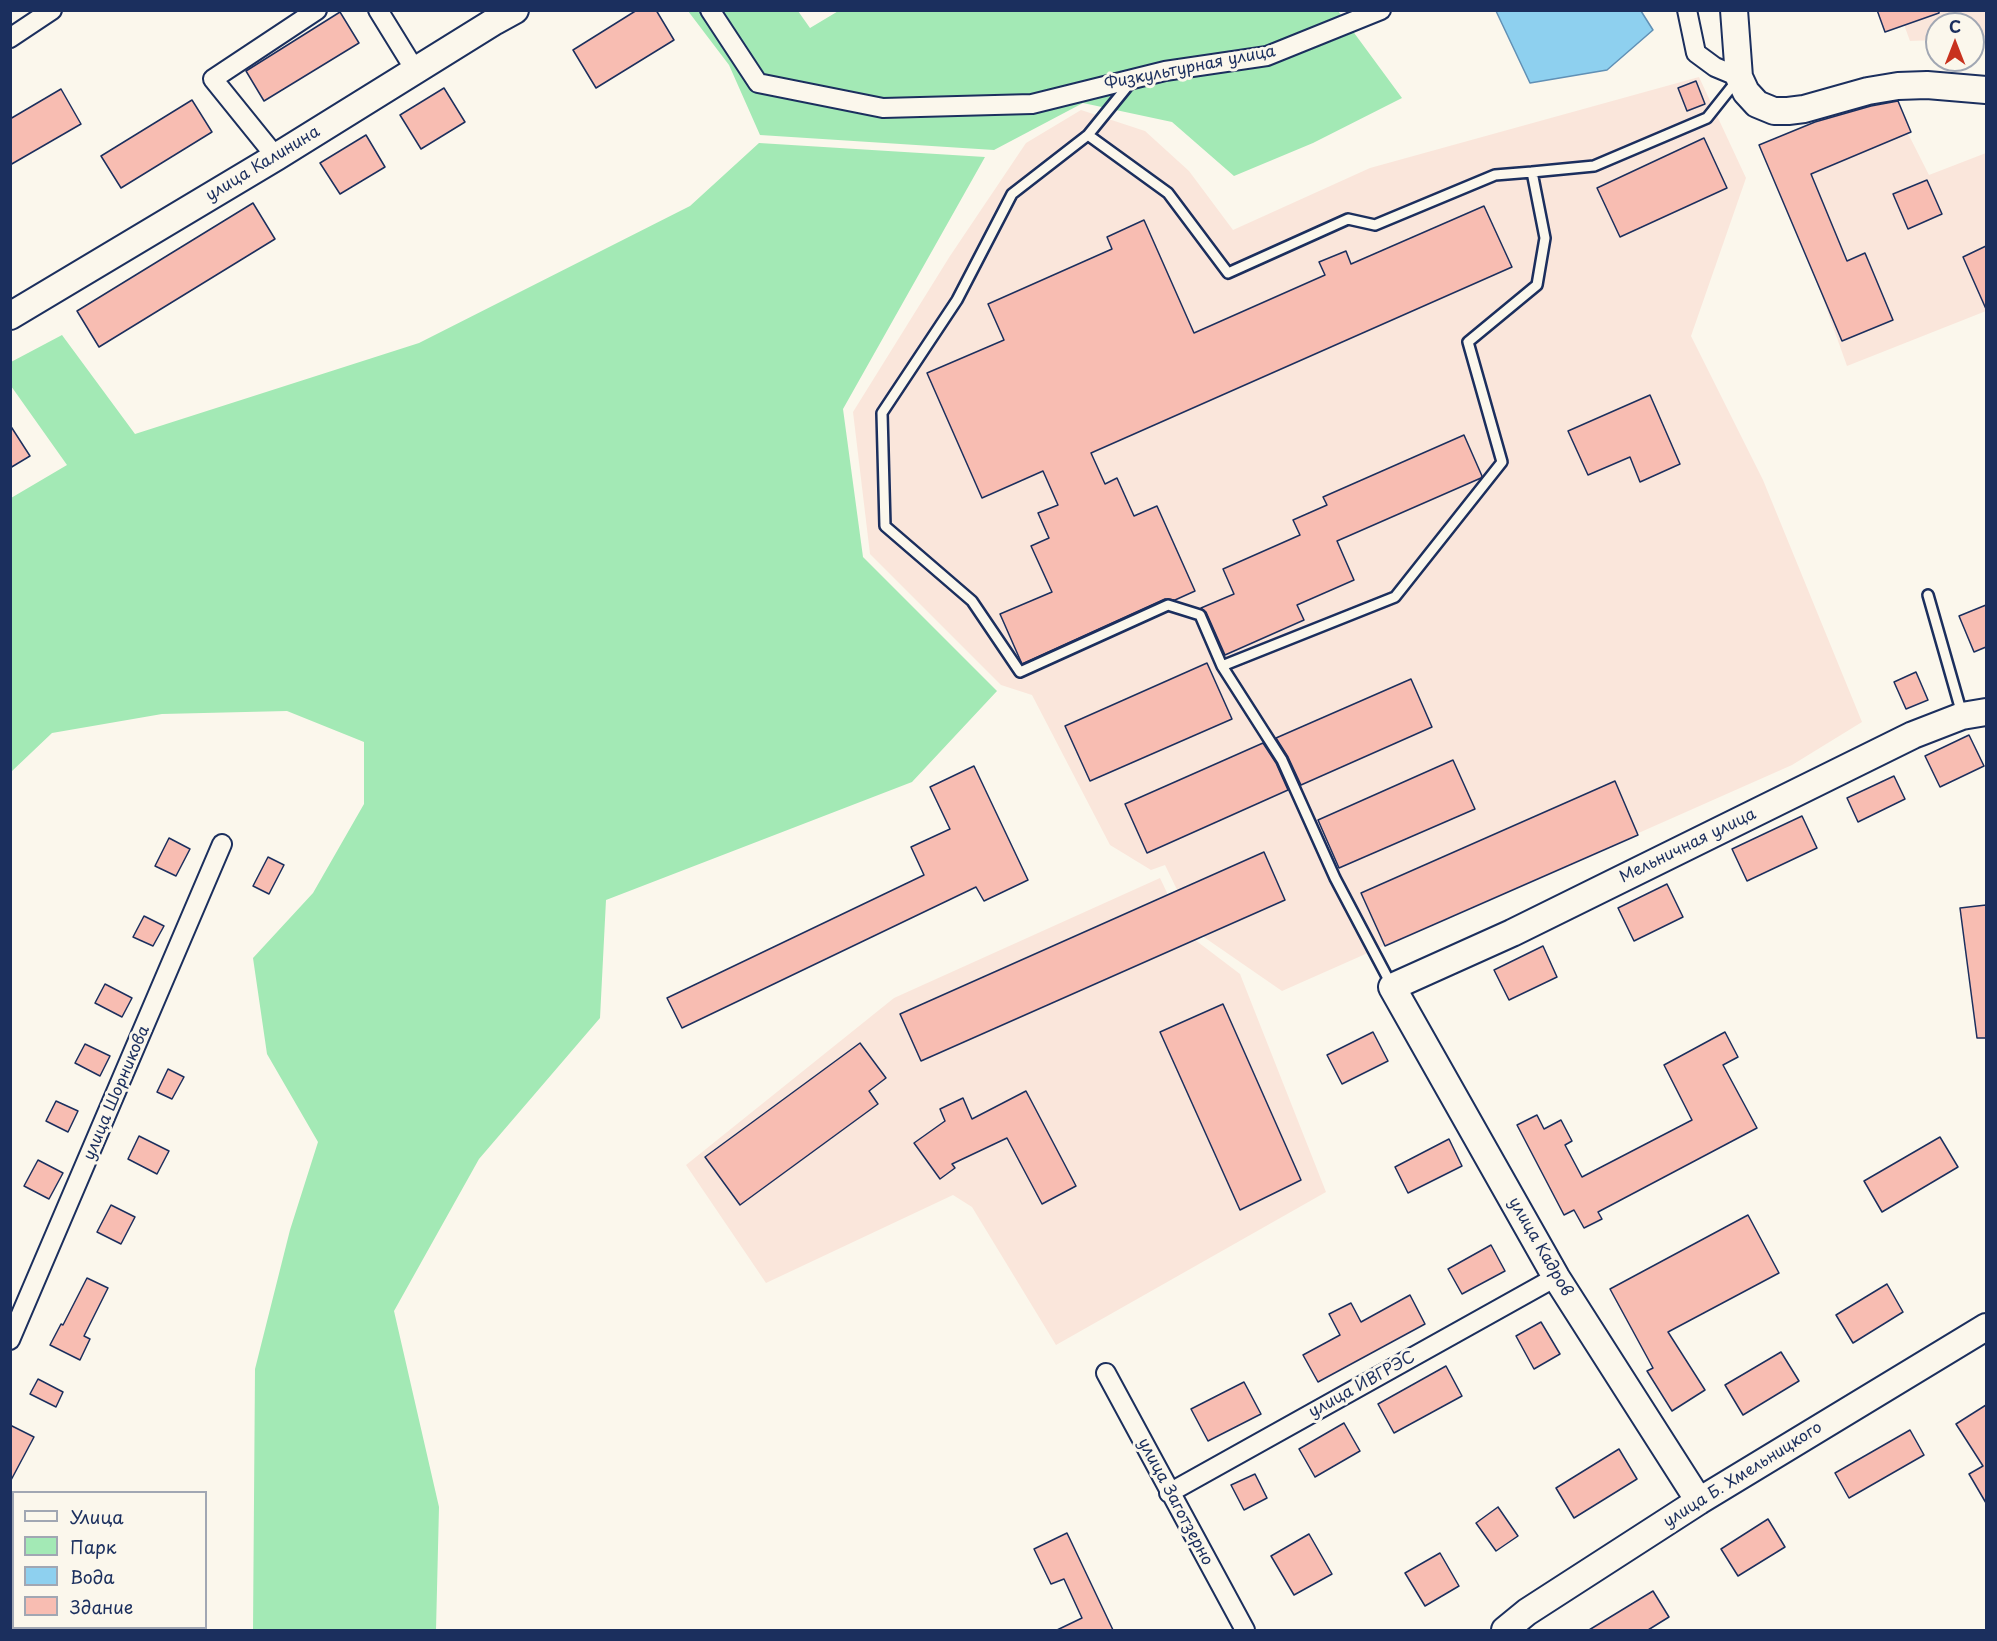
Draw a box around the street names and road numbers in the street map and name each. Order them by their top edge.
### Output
street label: Физкультурная улица [1103,42,1277,94]
street label: улица Калинина [203,122,323,206]
street label: Мельничная улица [1617,805,1759,887]
street label: улица Шорникова [80,1023,154,1163]
street label: улица Кадров [1504,1194,1576,1300]
street label: улица ИВГРЭС [1305,1348,1419,1422]
street label: улица Б. Хмельницкого [1660,1418,1826,1532]
street label: улица Заготзерно [1133,1435,1217,1569]

